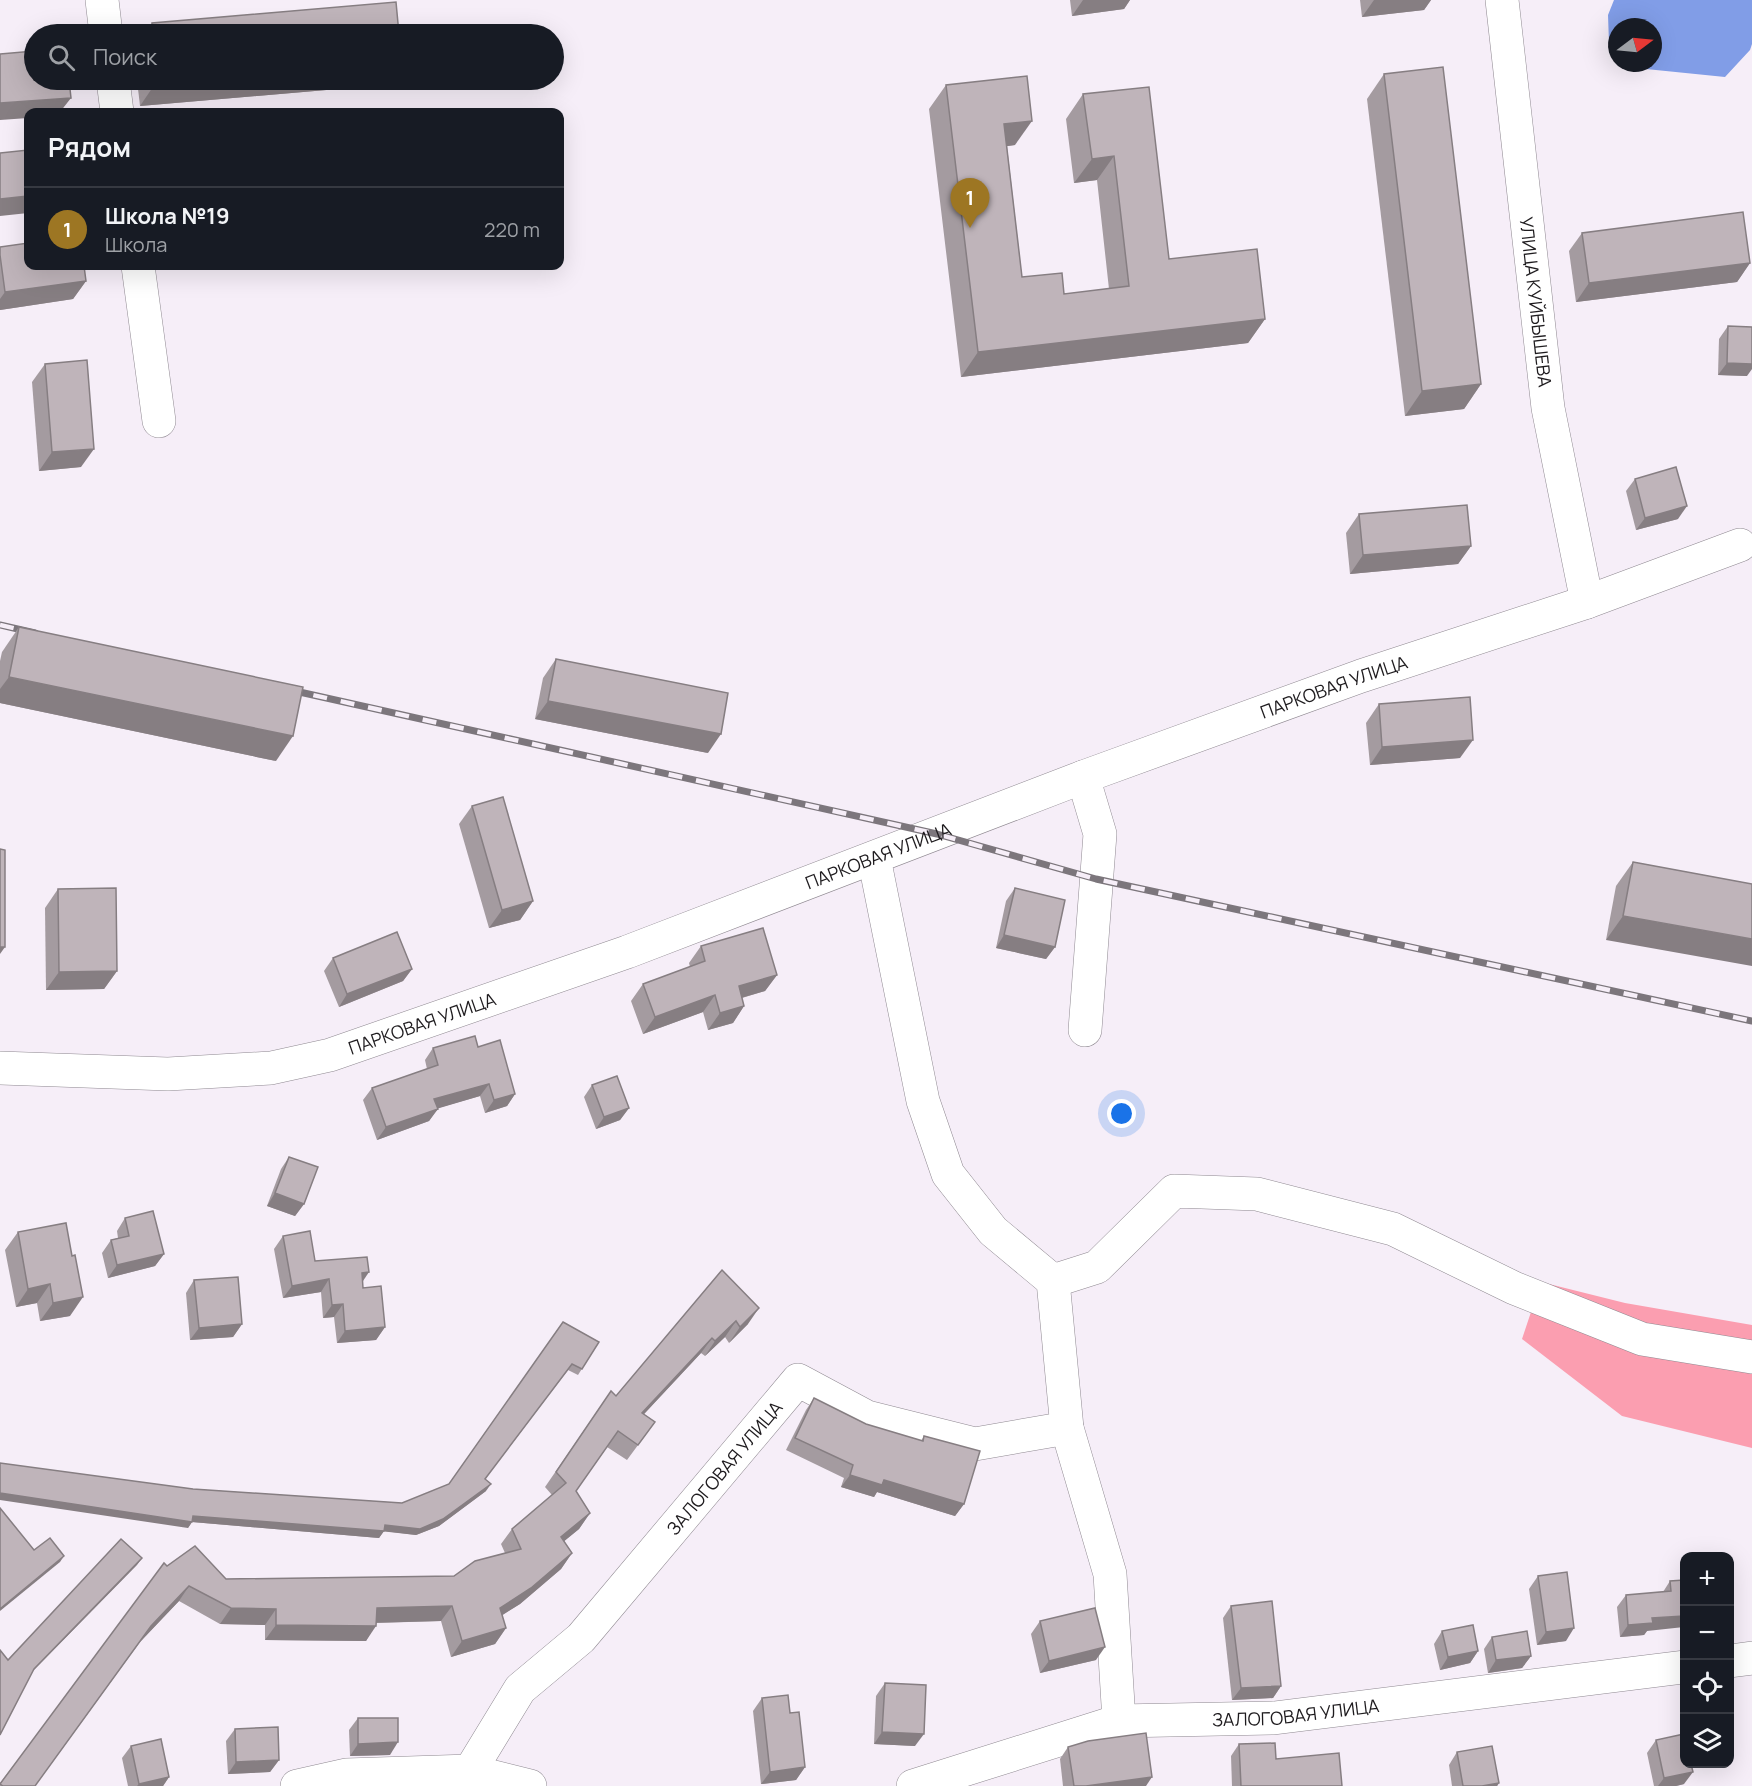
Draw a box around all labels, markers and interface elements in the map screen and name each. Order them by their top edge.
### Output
north arrow [1608,18,1662,72]
search box [24,24,564,90]
icon: search [45,41,78,74]
text: Поиск [93,42,157,72]
text: Рядом [48,129,131,165]
pin: 1 [950,178,990,228]
text: Школа №19 [105,201,230,231]
text: 1 [63,216,72,243]
text: 220 m [484,216,540,243]
street label: УЛИЦА КУЙБЫШЕВА [1515,216,1558,389]
text: Школа [105,231,167,258]
street label: ПАРКОВАЯ УЛИЦА [1257,649,1411,724]
street label: ПАРКОВАЯ УЛИЦА [802,817,955,895]
street label: ПАРКОВАЯ УЛИЦА [345,986,499,1060]
your location [1107,1099,1136,1128]
street label: ЗАЛОГОВАЯ УЛИЦА [661,1395,788,1540]
map controls [1680,1552,1734,1768]
button: + [1680,1552,1734,1606]
button: − [1680,1606,1734,1660]
button: locate [1680,1660,1734,1714]
street label: ЗАЛОГОВАЯ УЛИЦА [1212,1693,1381,1731]
button: layers [1680,1714,1734,1768]

